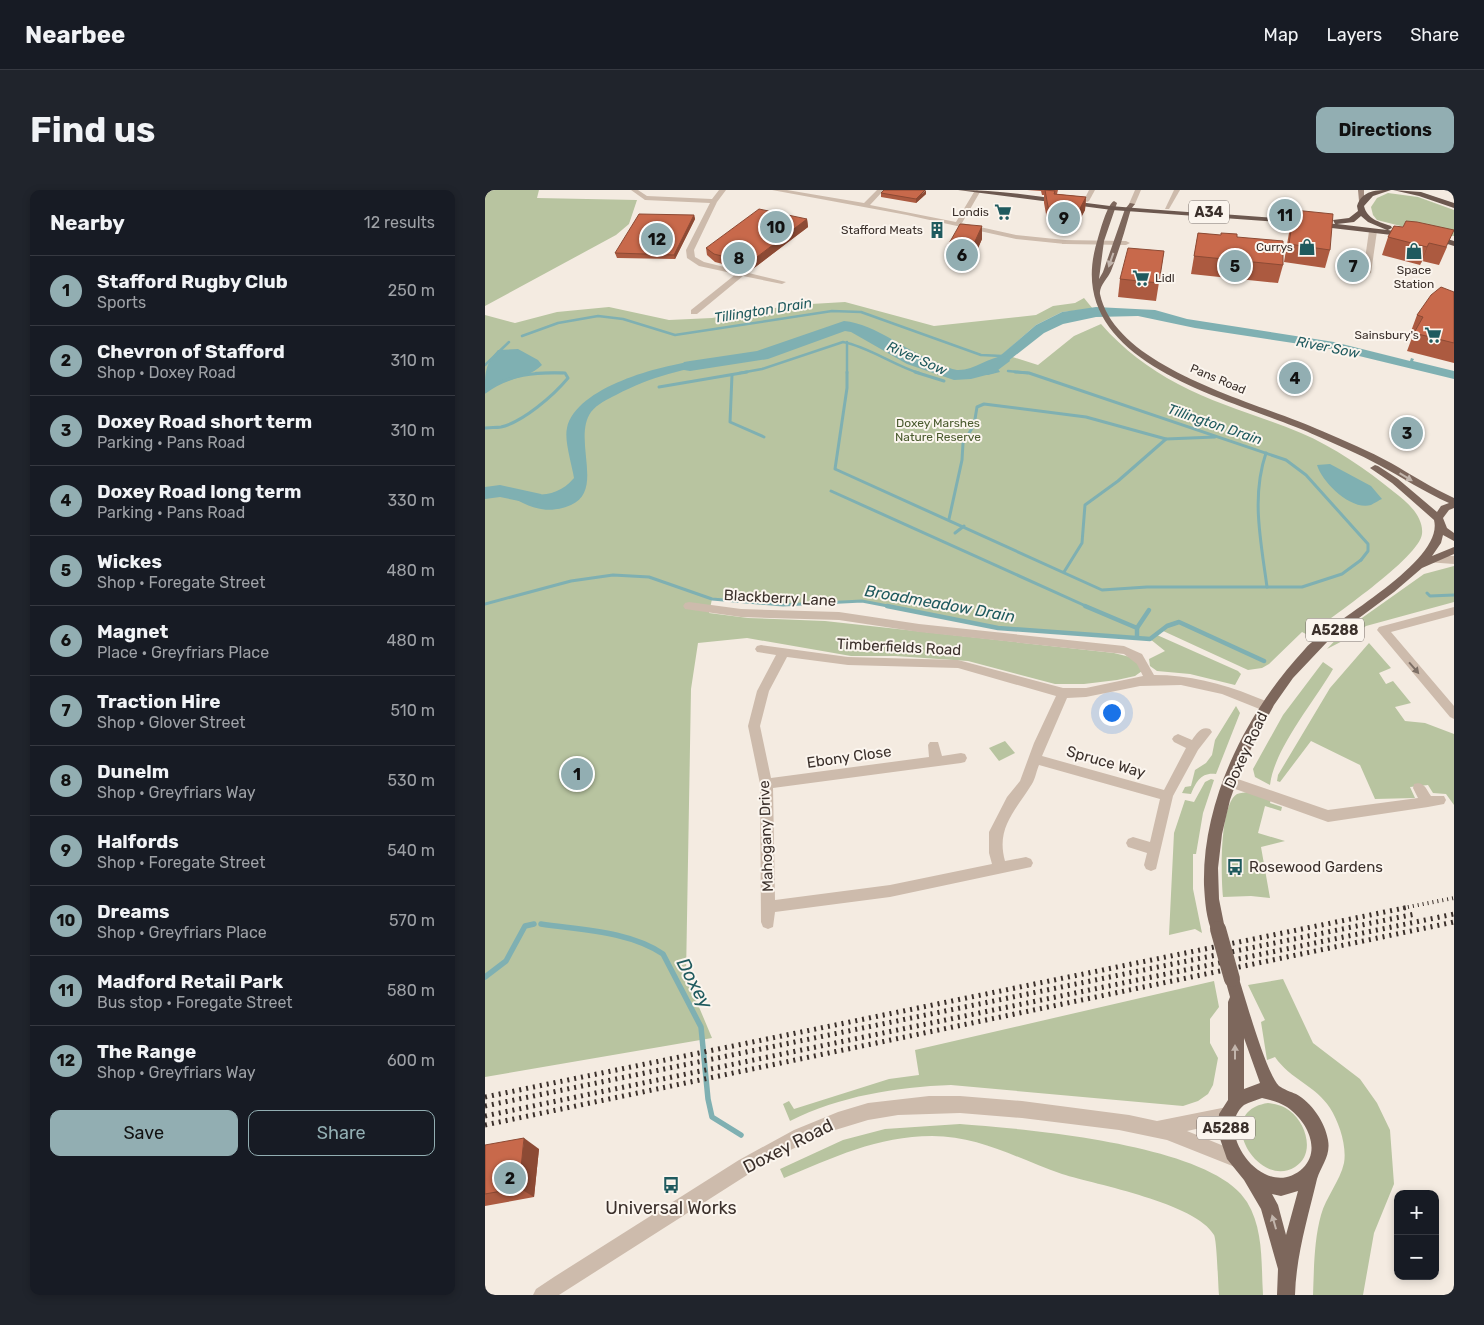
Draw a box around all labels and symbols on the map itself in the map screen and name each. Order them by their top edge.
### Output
pin: 11 [1269,196,1301,234]
pin: 9 [1048,199,1080,237]
road number: A34 [1189,201,1229,224]
supermarket icon: Londis [993,202,1013,222]
place label: Londis [952,205,989,219]
pin: 10 [760,208,792,246]
pin: 12 [641,220,673,258]
building icon: Stafford Meats [927,220,947,240]
place label: Stafford Meats [841,223,923,237]
pin: 6 [946,236,978,274]
shop icon: Currys [1297,237,1317,257]
pin: 8 [723,239,755,277]
place label: Currys [1256,240,1293,254]
shop icon: Space Station [1404,241,1424,261]
pin: 5 [1219,247,1251,285]
pin: 7 [1337,247,1369,285]
one-way arrow [1107,253,1115,268]
place label: Space Station [1394,263,1434,291]
supermarket icon: Lidl [1131,268,1151,288]
place label: Lidl [1155,271,1175,285]
water label: Tillington Drain [713,294,813,327]
supermarket icon: Sainsbury's [1423,325,1443,345]
place label: Sainsbury's [1355,328,1419,342]
water label: River Sow [1295,333,1362,362]
water label: River Sow [884,338,950,380]
pin: 4 [1279,359,1311,397]
street label: Pans Road [1188,361,1248,397]
water label: Tillington Drain [1165,400,1264,449]
pin: 3 [1391,414,1423,452]
park label: Doxey Marshes Nature Reserve [895,416,981,444]
one-way arrow [1400,473,1413,482]
water label: Broadmeadow Drain [863,581,1017,626]
street label: Blackberry Lane [723,586,837,610]
road number: A5288 [1306,618,1364,642]
street label: Timberfields Road [836,635,962,659]
one-way arrow [1408,661,1420,673]
your location [1099,700,1125,726]
street label: Doxey Road [1221,709,1271,791]
street label: Ebony Close [805,742,893,772]
street label: Spruce Way [1064,742,1148,782]
pin: 1 [561,755,593,793]
street label: Mahogany Drive [755,780,777,892]
bus stop icon: Rosewood Gardens [1225,857,1245,877]
place label: Rosewood Gardens [1249,858,1383,876]
water label: Doxey [672,954,718,1013]
one-way arrow [1231,1044,1239,1060]
street label: Doxey Road [739,1114,837,1178]
road number: A5288 [1197,1116,1255,1140]
pin: 2 [494,1159,526,1197]
bus stop icon: Universal Works [661,1175,681,1195]
place label: Universal Works [605,1197,737,1219]
one-way arrow [1270,1214,1278,1229]

